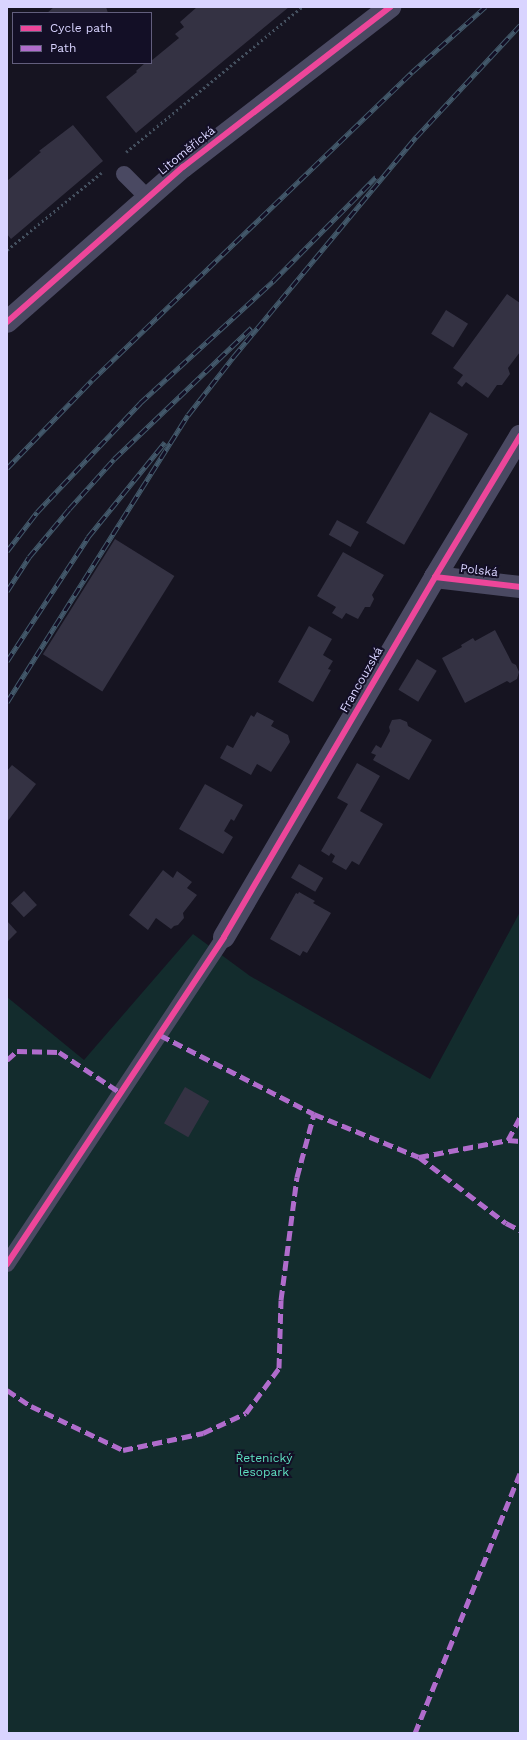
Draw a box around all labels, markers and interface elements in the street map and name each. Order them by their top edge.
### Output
legend [12,12,152,64]
text: Cycle path [50,21,112,35]
text: Path [50,41,76,55]
street label: Litoměřická [156,124,218,178]
street label: Polská [459,562,499,580]
street label: Francouzská [337,645,387,715]
park label: Řetenický lesopark [236,1452,292,1480]

